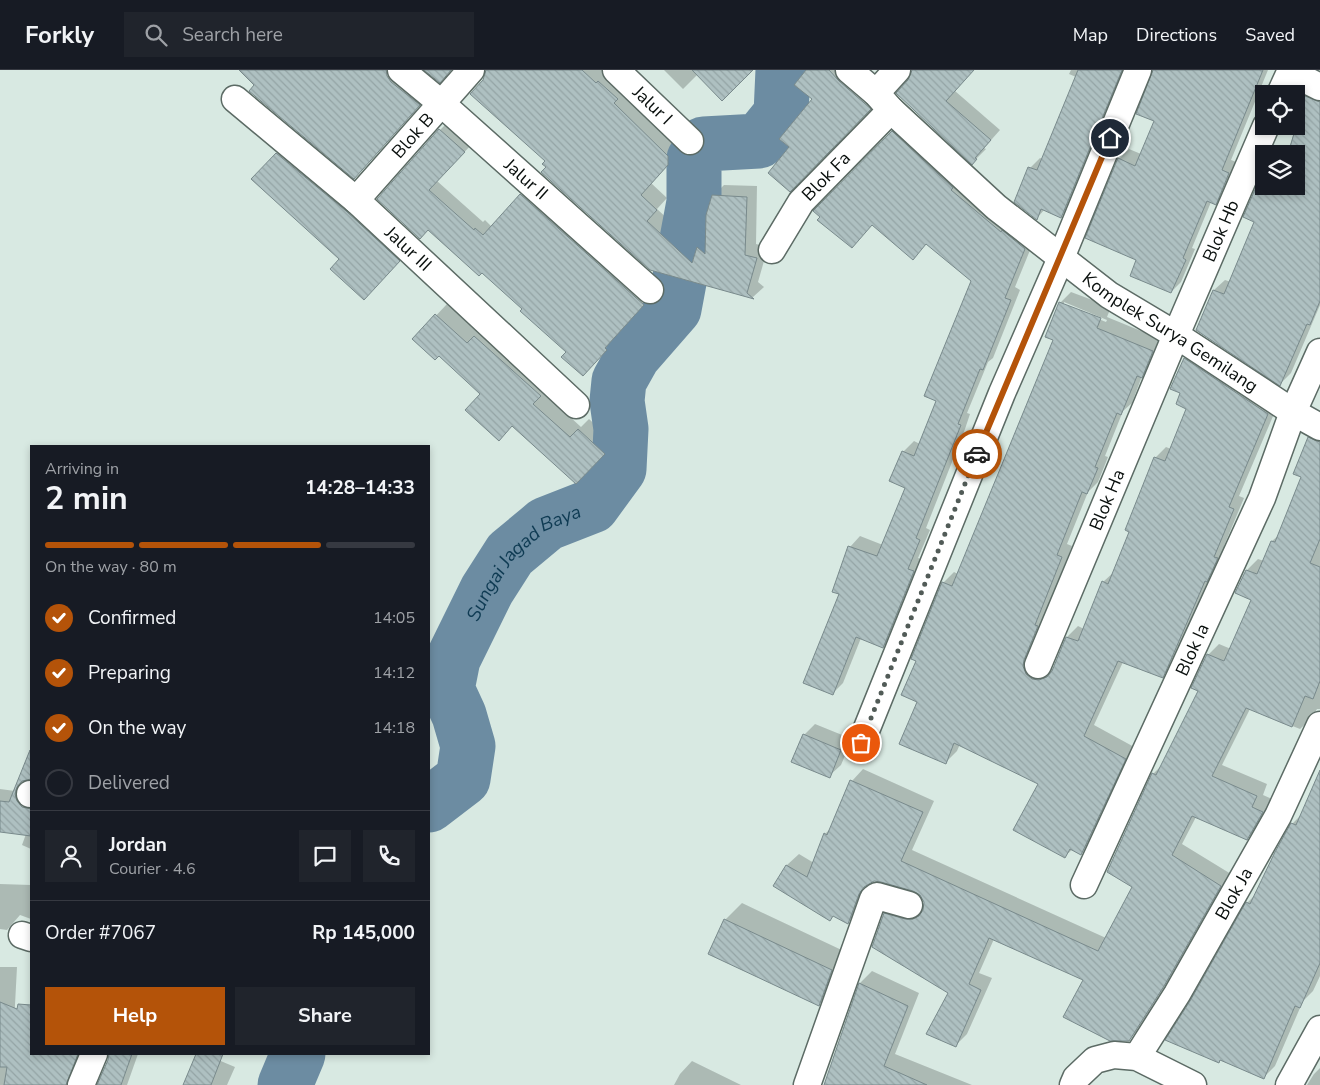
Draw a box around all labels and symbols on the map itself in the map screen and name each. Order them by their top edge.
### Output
street label: Jalur I [627,80,678,130]
street label: Blok B [386,108,440,163]
pin [1089,117,1131,159]
street label: Blok Fa [797,146,856,206]
street label: Jalur II [498,152,553,205]
street label: Blok Hb [1197,196,1245,266]
street label: Jalur III [379,220,437,276]
street label: Komplek Surya Gemilang [1077,267,1263,398]
courier [952,429,1002,479]
street label: Blok Ha [1084,466,1131,534]
water label: Sungai Jagad Baya [461,499,585,626]
street label: Blok Ia [1170,620,1215,680]
pin [840,722,882,764]
street label: Blok Ja [1210,863,1258,924]

